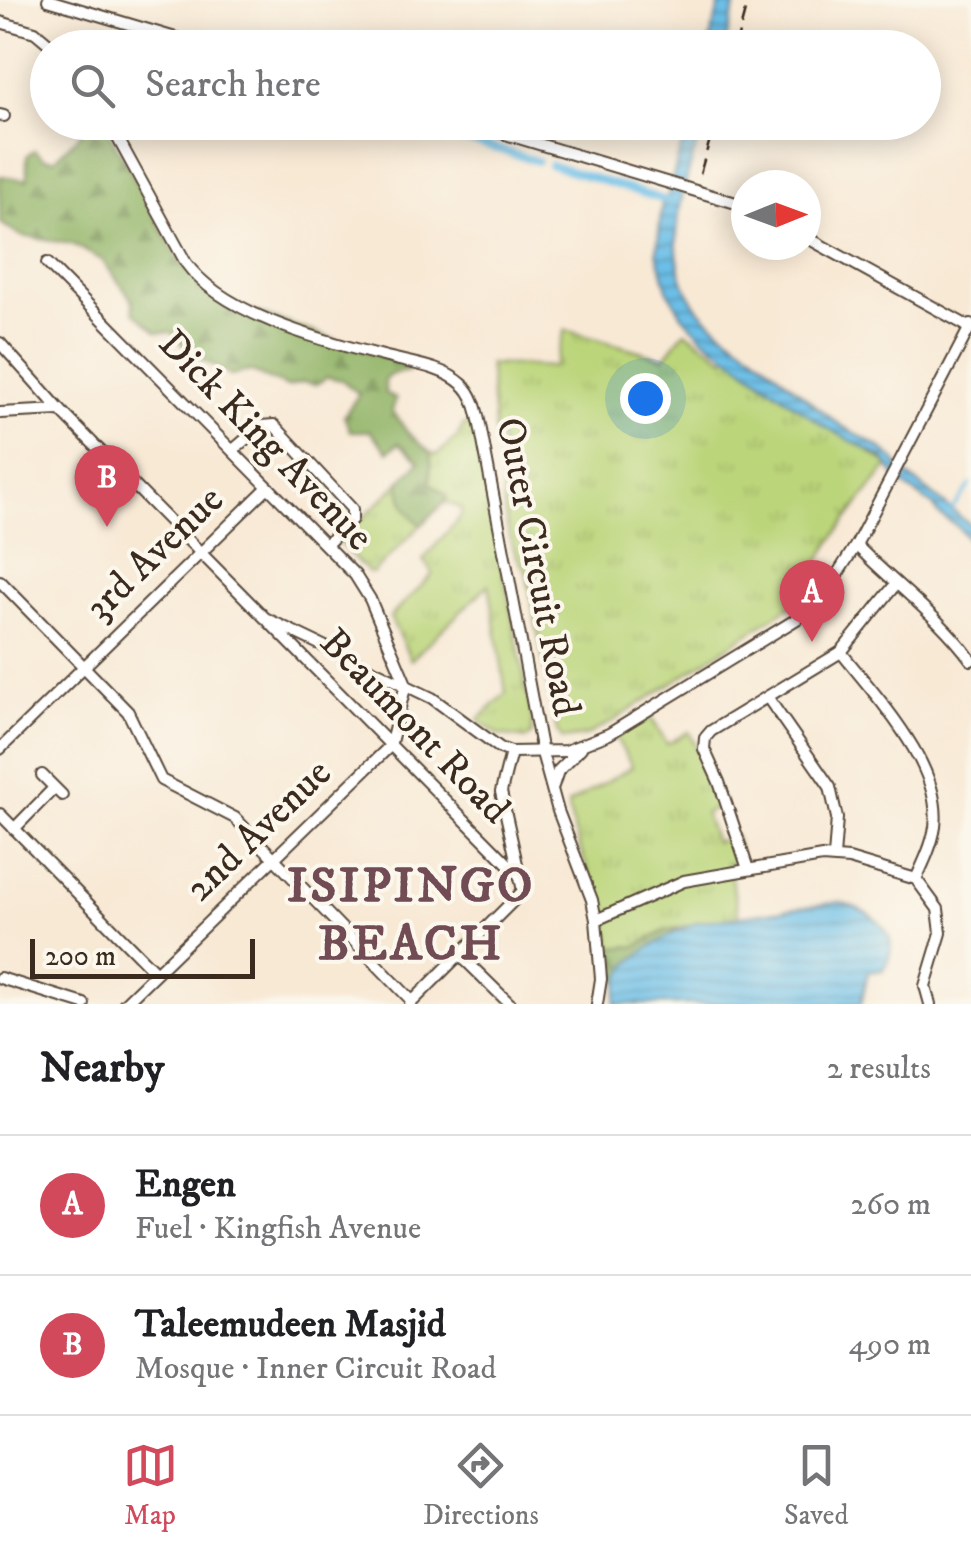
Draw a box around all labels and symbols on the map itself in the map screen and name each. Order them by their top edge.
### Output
north arrow [731,170,821,260]
street label: Dick King Avenue [147,320,383,562]
your location [620,373,671,424]
street label: Outer Circuit Road [484,414,590,720]
pin: B [74,444,140,527]
street label: 3rd Avenue [75,476,235,632]
pin: A [780,560,844,642]
street label: Beaumont Road [308,619,520,835]
street label: 2nd Avenue [175,749,343,913]
district label: ISIPINGO BEACH [287,855,535,976]
scale bar [30,934,255,978]

